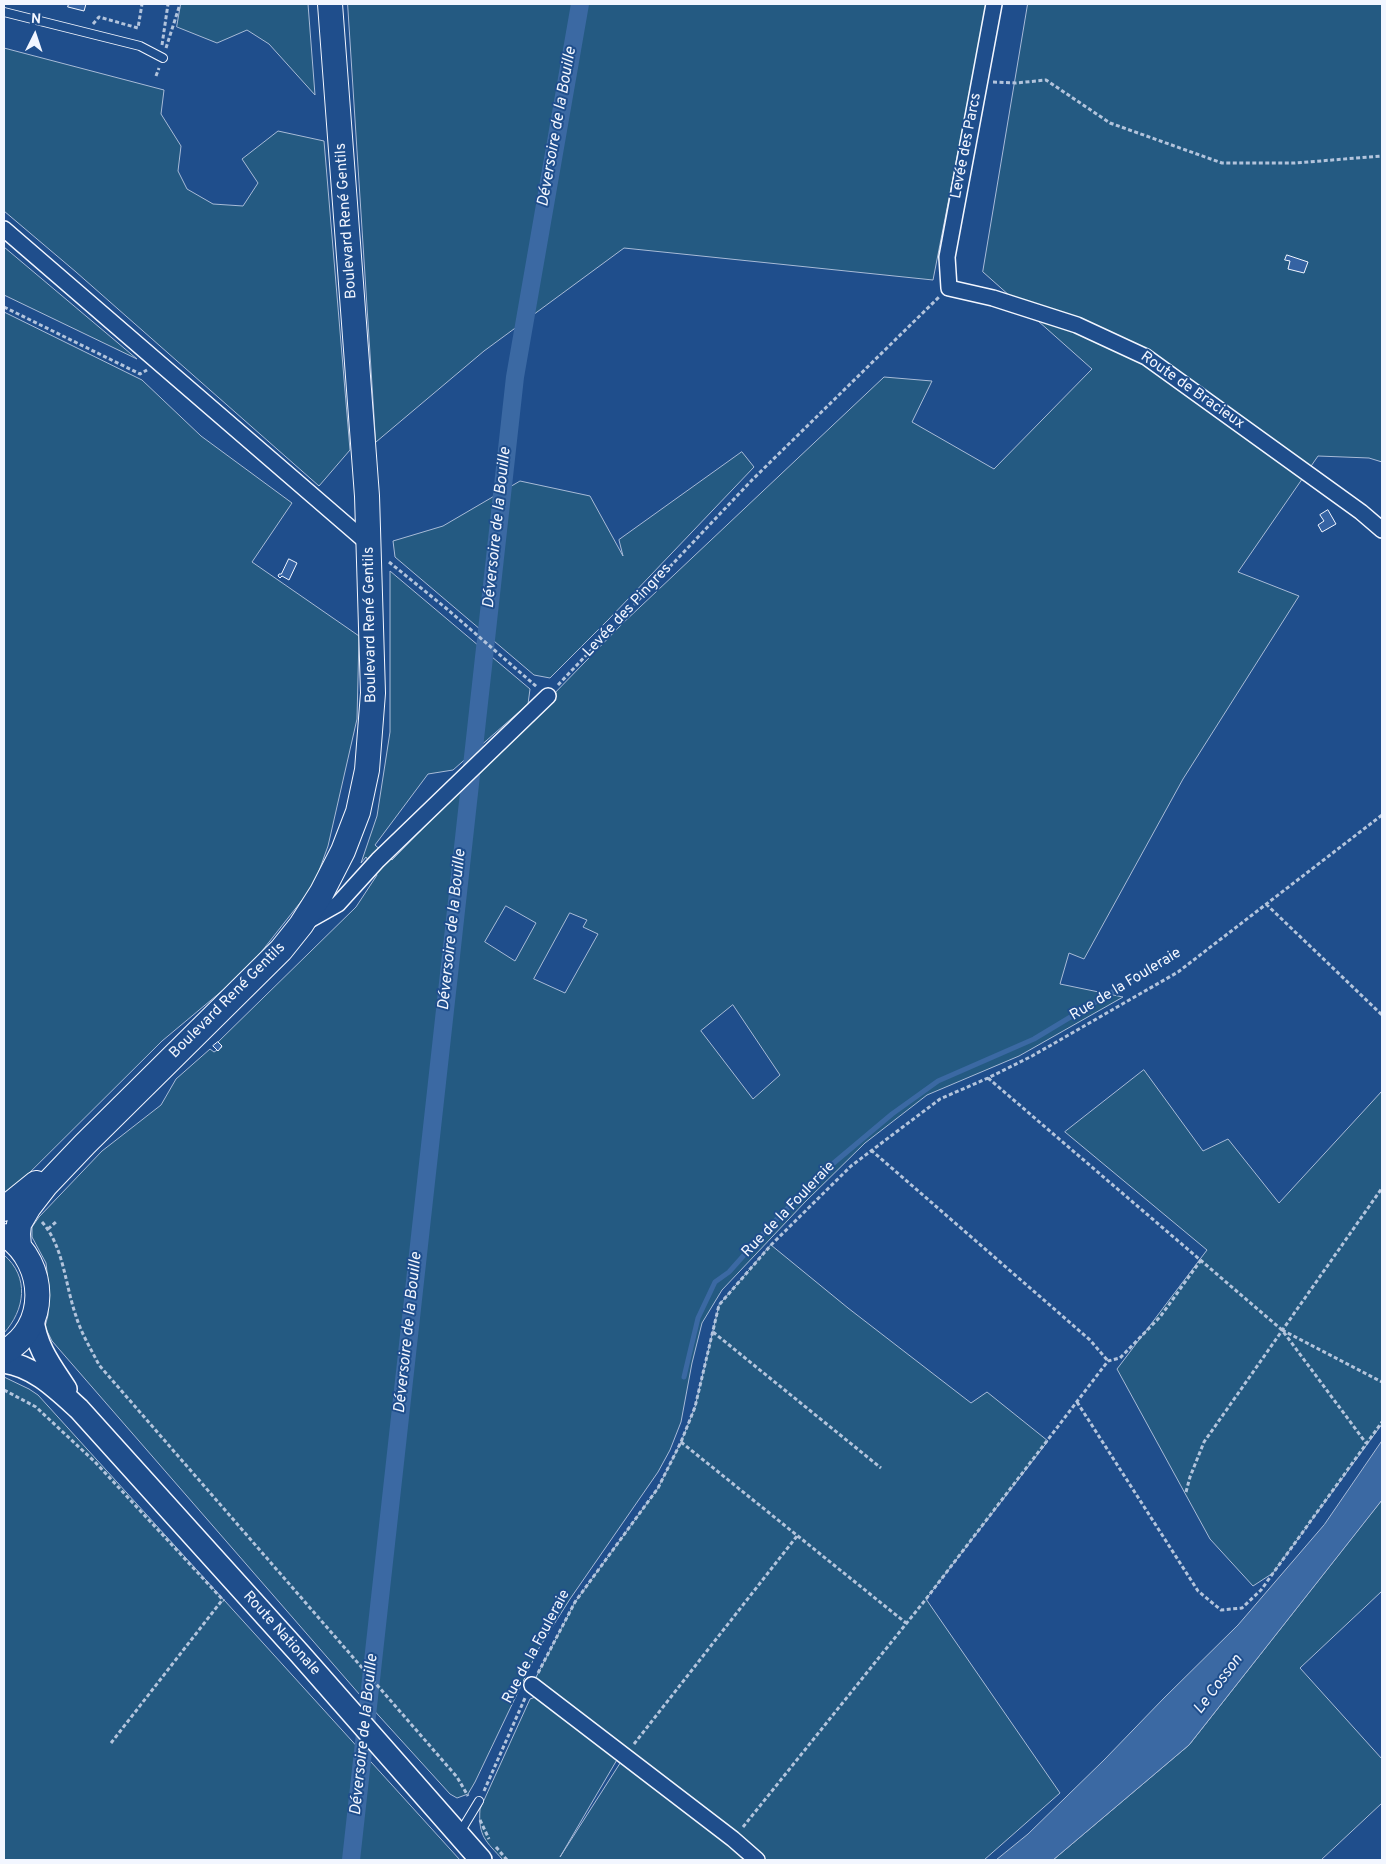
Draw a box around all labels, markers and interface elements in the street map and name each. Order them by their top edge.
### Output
north arrow [10,10,60,60]
text: N [30,11,42,28]
water label: Déversoire de la Bouille [534,46,582,208]
street label: Levée des Parcs [948,92,986,200]
street label: Boulevard René Gentils [333,142,361,300]
street label: Route de Bracieux [1137,348,1247,434]
water label: Déversoire de la Bouille [480,446,516,610]
street label: Boulevard René Gentils [361,547,381,703]
street label: Levée des Pingres [580,561,676,661]
water label: Déversoire de la Bouille [435,848,471,1012]
street label: Boulevard René Gentils [166,939,290,1063]
street label: Rue de la Fouleraie [1067,945,1185,1025]
street label: Rue de la Fouleraie [739,1158,839,1262]
water label: Déversoire de la Bouille [391,1251,427,1415]
street label: Rue de la Fouleraie [499,1587,575,1707]
street label: Route Nationale [238,1588,324,1680]
water label: Le Cosson [1190,1651,1248,1719]
water label: Déversoire de la Bouille [347,1653,383,1817]

